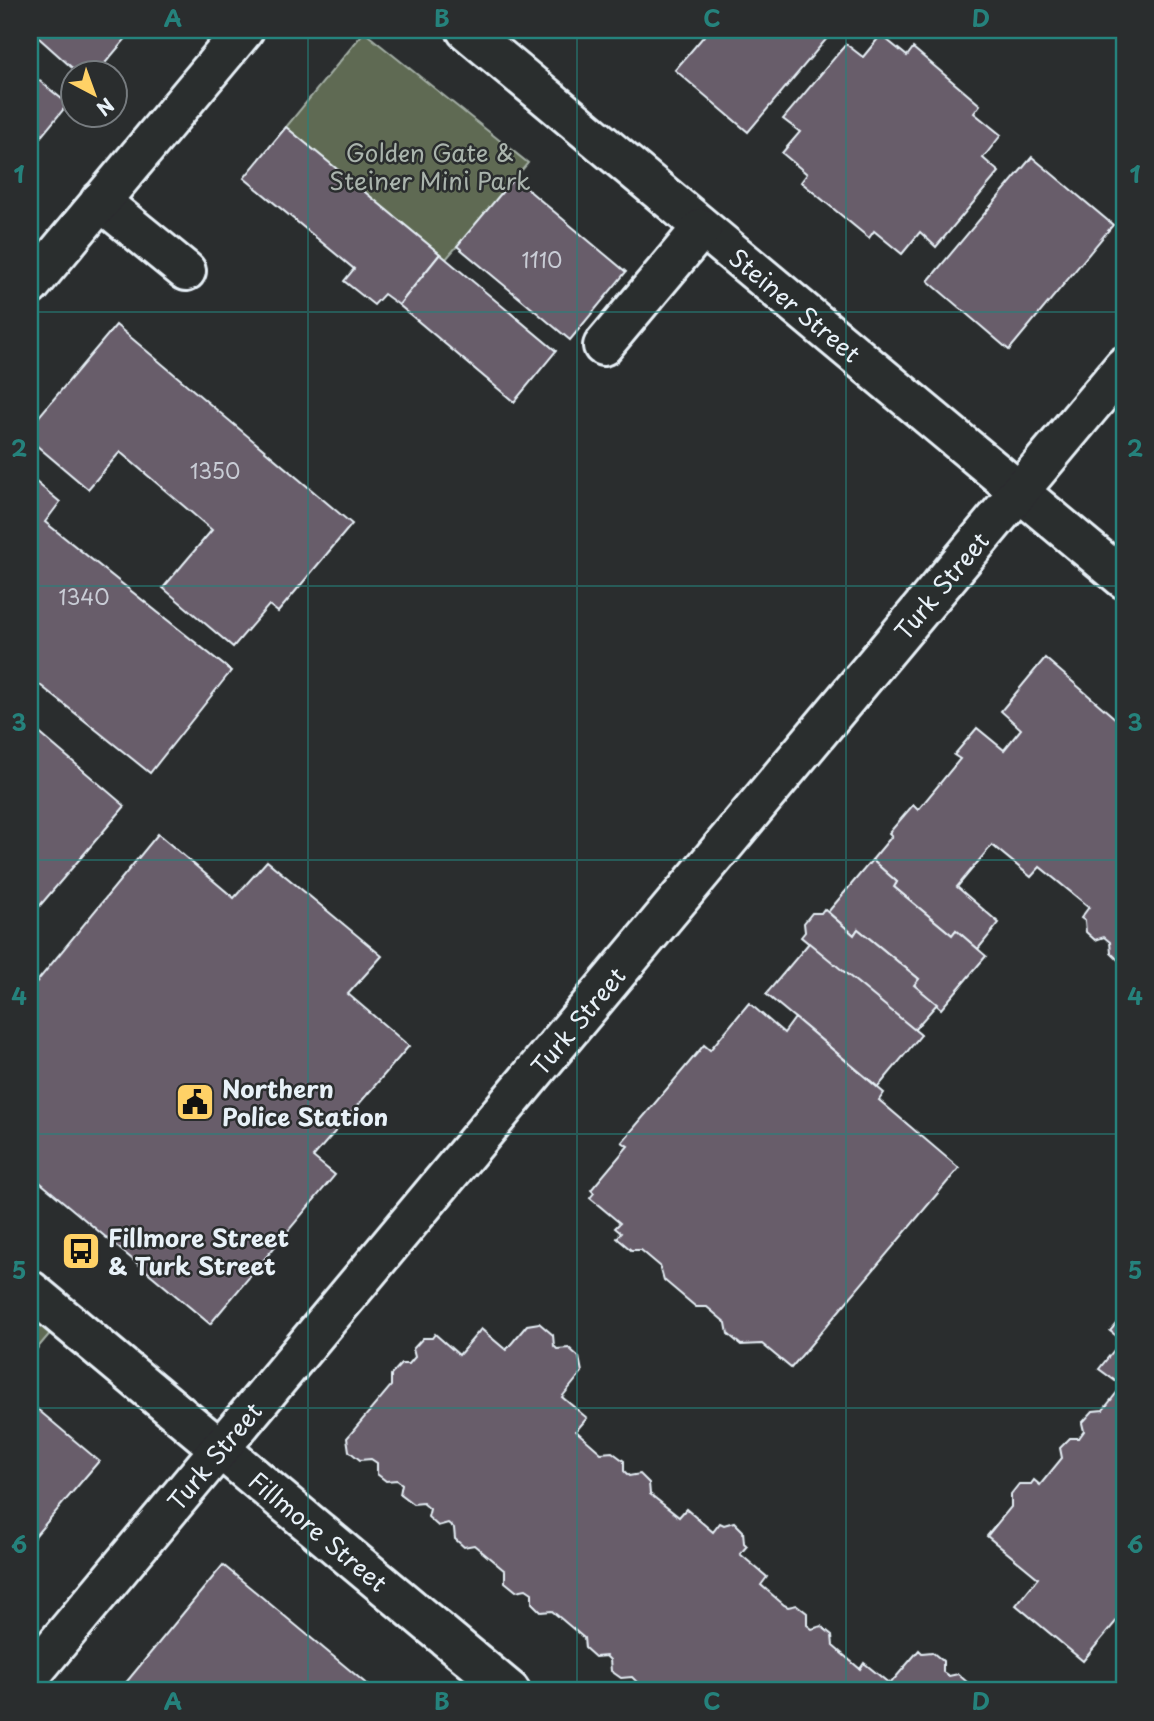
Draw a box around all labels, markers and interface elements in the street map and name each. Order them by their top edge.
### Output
text: A [164,0,182,35]
text: B [434,0,450,35]
text: C [703,0,721,35]
text: D [972,0,990,35]
north arrow [60,60,130,130]
text: N [91,92,121,123]
park label: Golden Gate & Steiner Mini Park [329,134,531,198]
text: 1 [14,156,25,191]
text: 1 [1130,156,1141,191]
street label: Steiner Street [722,239,869,371]
house number: 1110 [522,243,562,275]
text: 2 [11,430,27,465]
text: 2 [1127,430,1143,465]
house number: 1350 [190,454,240,486]
street label: Turk Street [885,523,997,647]
house number: 1340 [58,580,110,612]
text: 3 [11,704,27,739]
text: 3 [1127,704,1143,739]
street label: Turk Street [522,959,633,1082]
text: 4 [11,978,27,1013]
text: 4 [1127,978,1143,1013]
place label: Northern Police Station [222,1070,388,1134]
public building icon: Northern Police Station [174,1081,216,1123]
place label: Fillmore Street & Turk Street [108,1219,289,1283]
bus stop icon: Fillmore Street & Turk Street [60,1230,102,1272]
text: 5 [12,1252,26,1287]
text: 5 [1128,1252,1142,1287]
street label: Turk Street [158,1394,270,1518]
street label: Fillmore Street [241,1462,396,1600]
text: 6 [11,1526,27,1561]
text: 6 [1127,1526,1143,1561]
text: A [164,1683,182,1718]
text: B [434,1683,450,1718]
text: C [703,1683,721,1718]
text: D [972,1683,990,1718]

